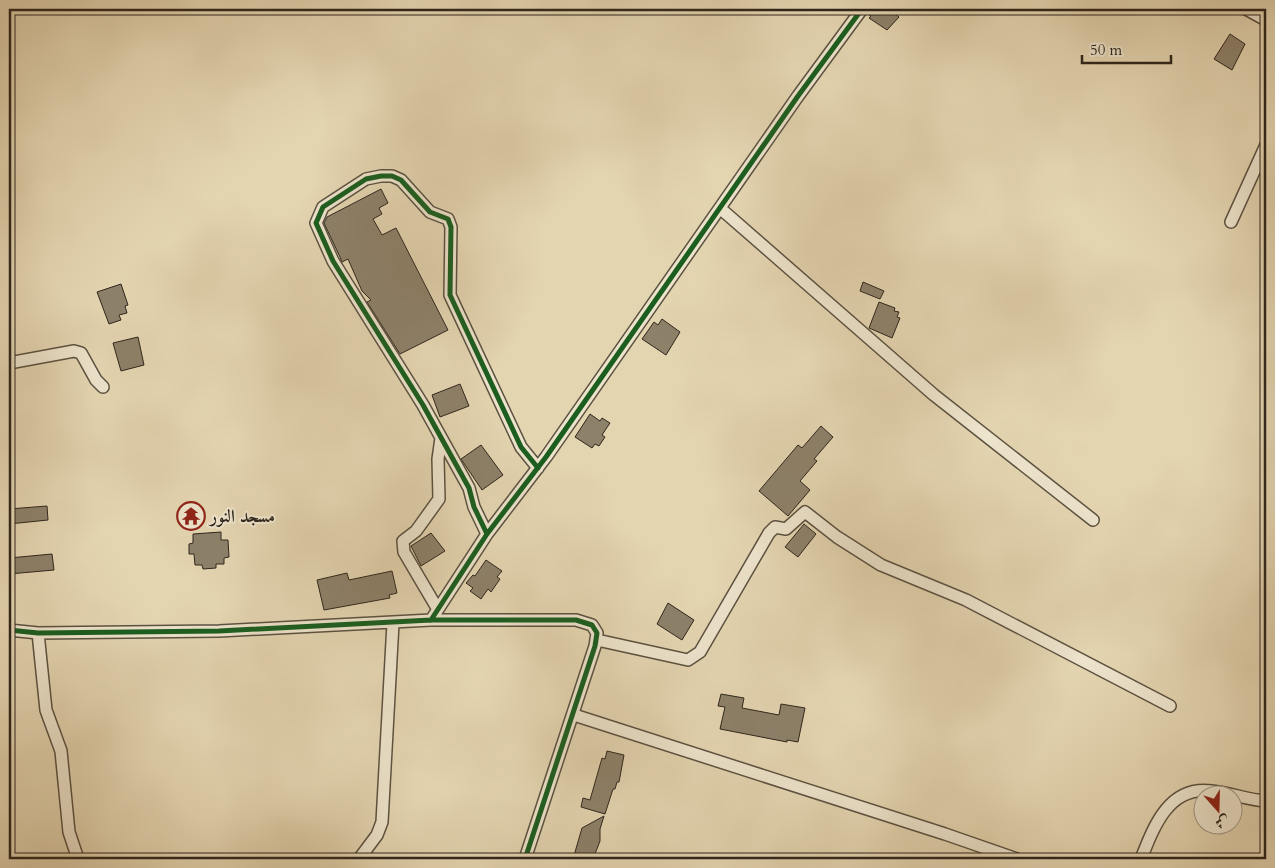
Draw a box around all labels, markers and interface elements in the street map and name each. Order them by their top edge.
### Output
scale bar [1082,32,1171,64]
text: 50 m [1090,40,1122,60]
temple icon: مسجد النور [176,501,206,531]
place label: مسجد النور [208,504,275,529]
north arrow [1192,786,1242,836]
text: ش [1212,810,1232,833]

